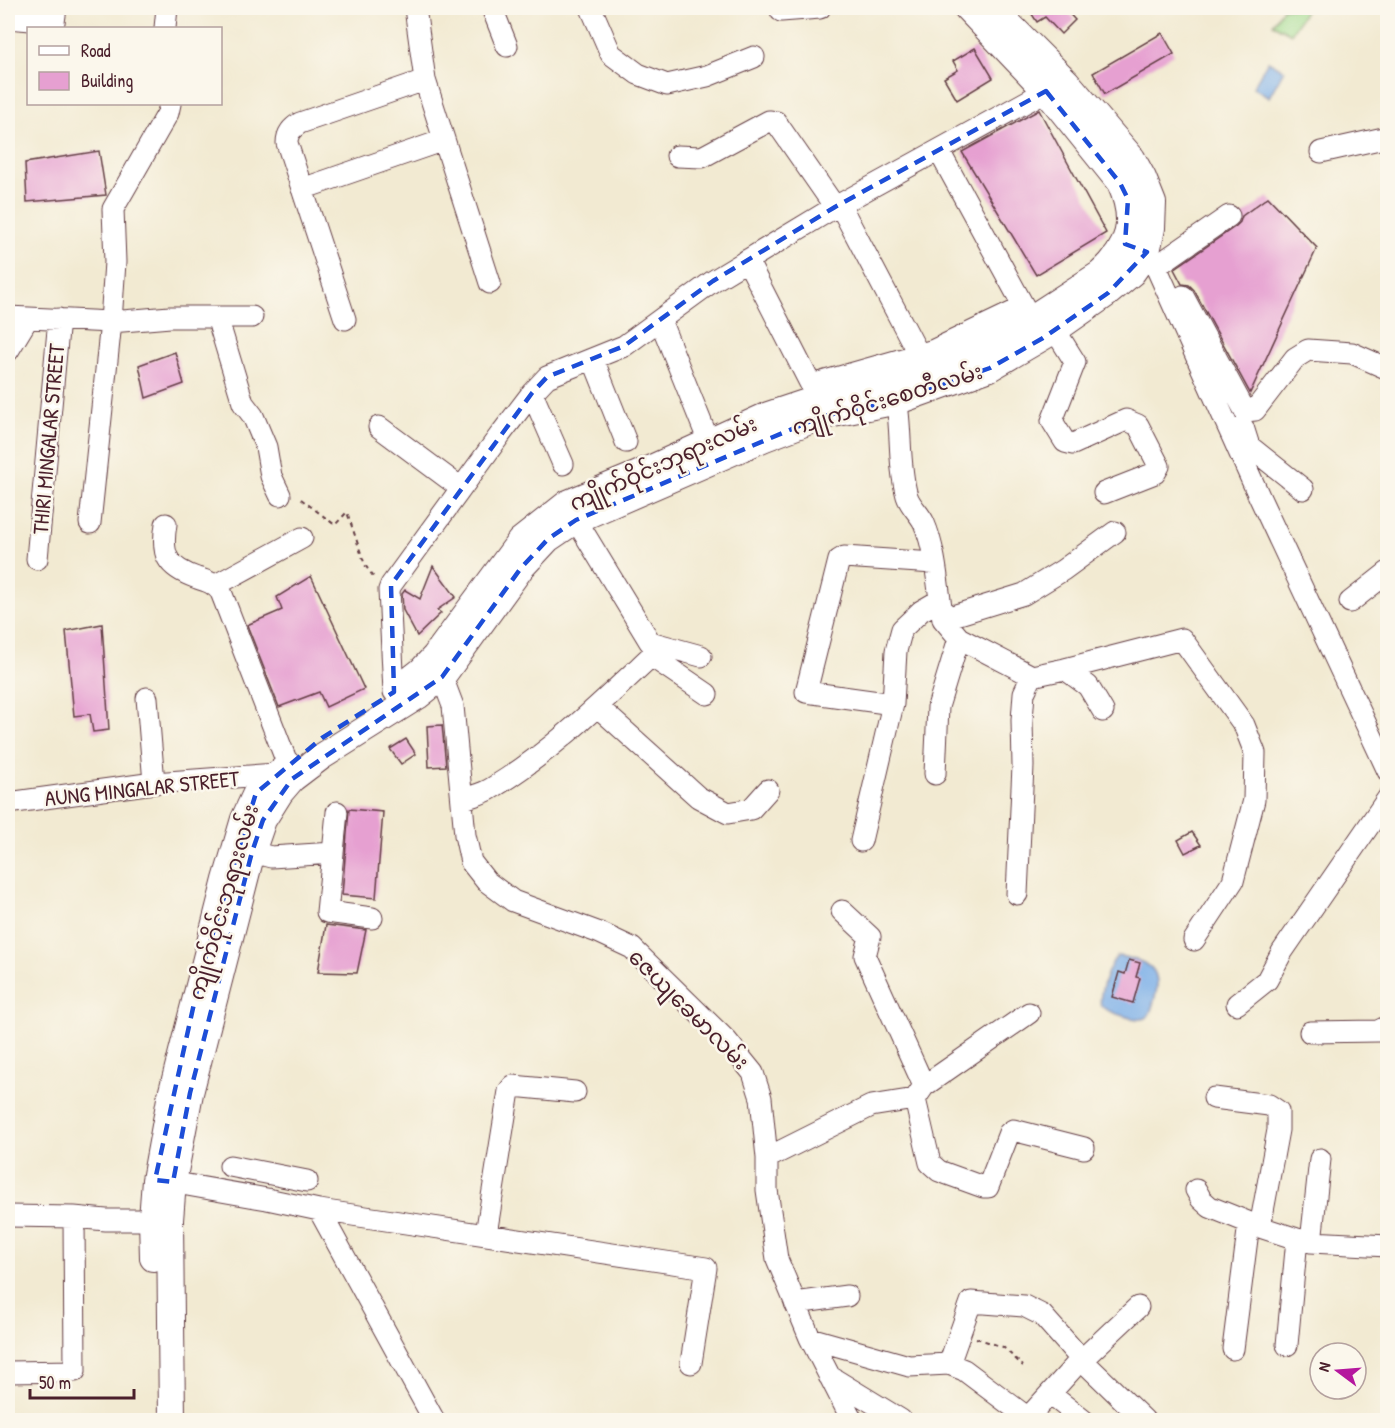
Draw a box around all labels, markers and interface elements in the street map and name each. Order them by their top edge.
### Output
legend [27,27,222,105]
text: Road [81,38,111,63]
text: Building [81,68,133,93]
street label: THIRI MINGALAR STREET [25,342,71,536]
street label: ကျိုက်ဝိုင်းစေတီလမ်း [788,356,987,446]
street label: ကျိုက်ဝိုင်းဘုရားလမ်း [564,408,763,522]
street label: AUNG MINGALAR STREET [43,763,241,813]
street label: ကျိုက်ဝိုင်းဘုရားလမ်း [181,801,269,1004]
street label: ဇေယျခေမာလမ်း [619,942,756,1079]
north arrow [1308,1341,1368,1401]
text: N [1312,1359,1335,1374]
scale bar [30,1362,134,1400]
text: 50 m [39,1370,71,1395]

